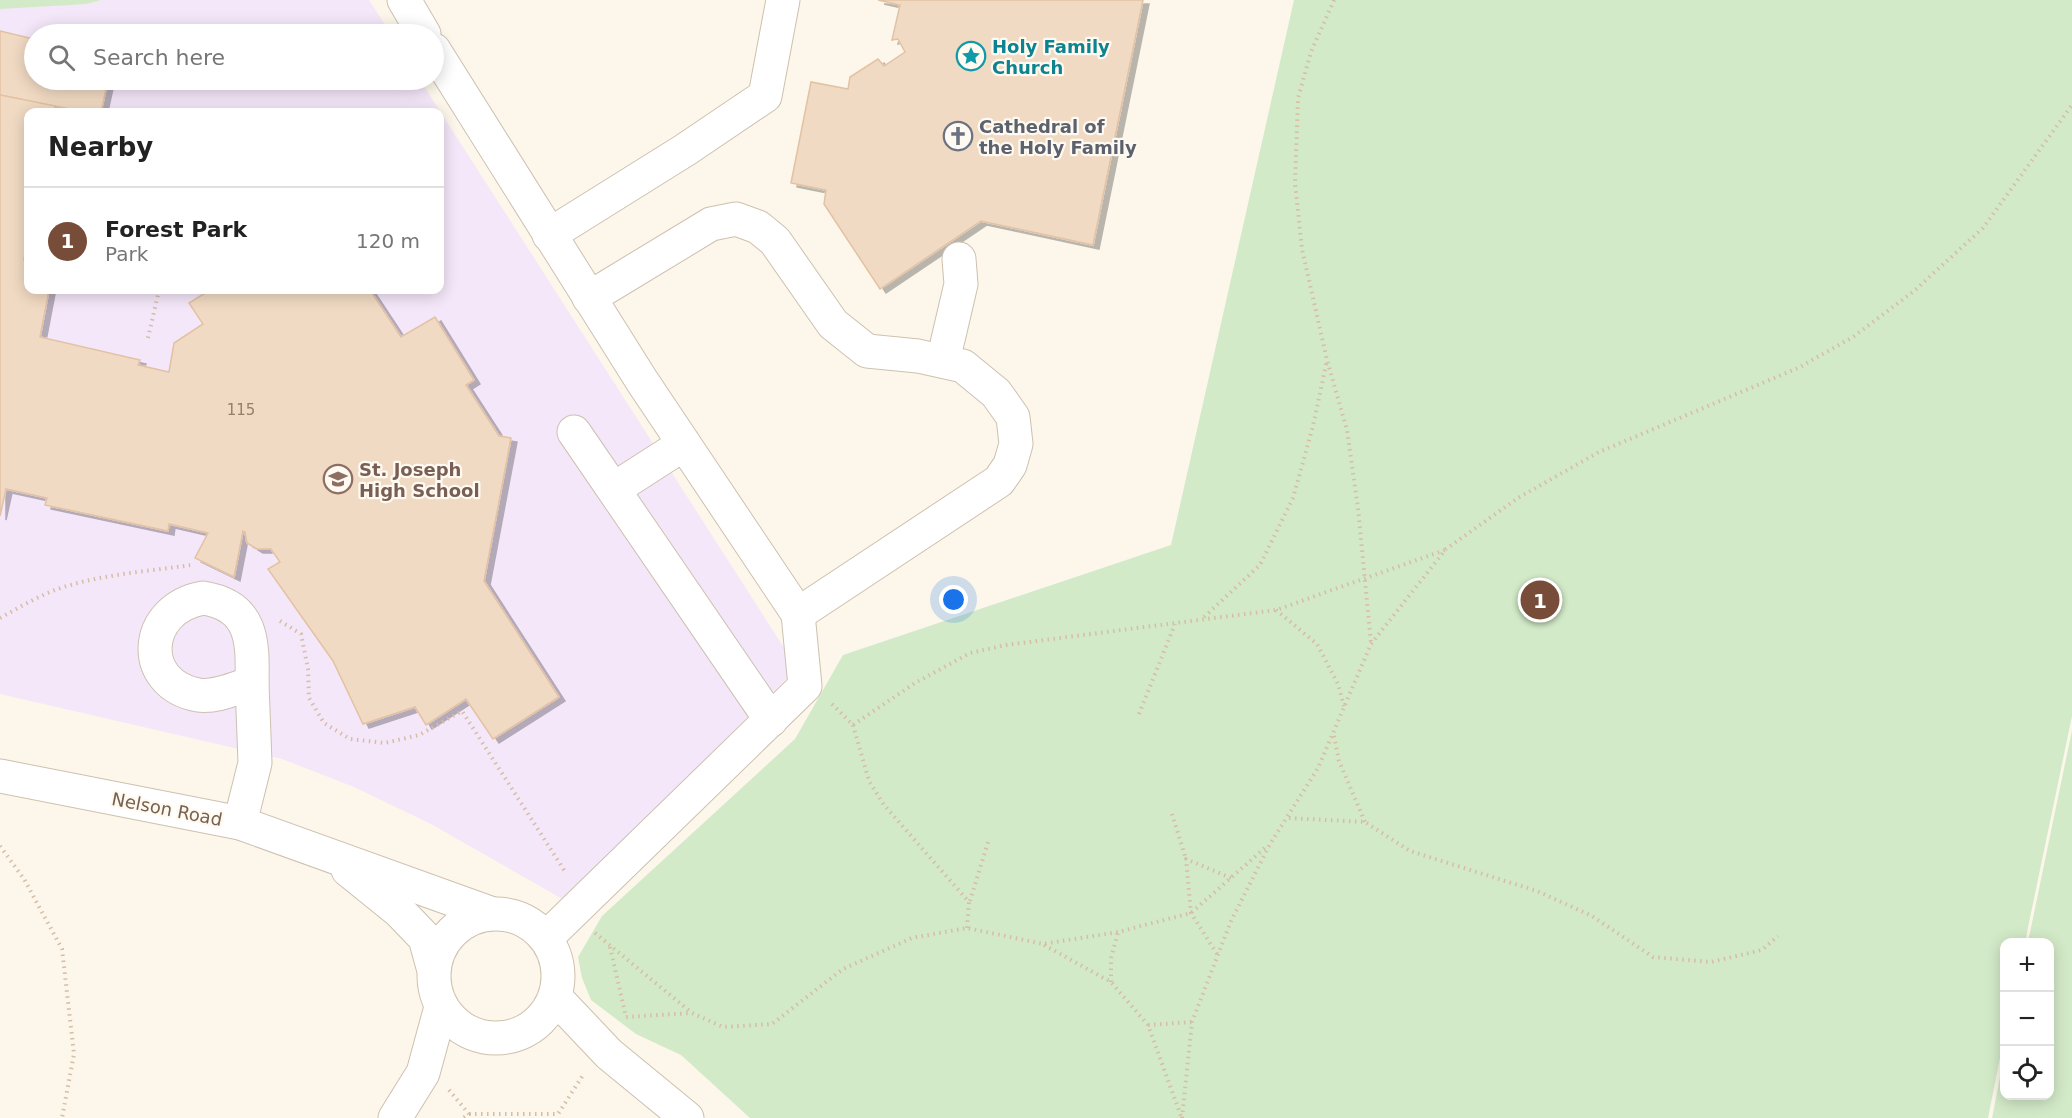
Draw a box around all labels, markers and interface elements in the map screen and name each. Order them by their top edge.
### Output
search box [24,24,444,90]
place label: Holy Family Church [992,36,1110,78]
place icon: Holy Family Church [955,40,987,72]
icon: search [45,41,78,74]
text: Search here [93,45,225,70]
place label: Cathedral of the Holy Family [979,116,1137,158]
church icon: Cathedral of the Holy Family [942,120,974,152]
text: Nearby [48,132,153,162]
text: Forest Park [105,217,247,242]
text: 1 [61,229,74,253]
text: 120 m [356,229,420,253]
text: Park [105,242,148,266]
house number: 115 [227,401,255,419]
place label: St. Joseph High School [359,459,480,501]
school or university icon: St. Joseph High School [322,463,354,495]
pin: 1 [1520,578,1560,622]
your location [939,585,968,614]
street label: Nelson Road [110,788,224,830]
map controls [2000,938,2054,1100]
button: + [2000,938,2054,992]
button: − [2000,992,2054,1046]
button: locate [2000,1046,2054,1100]

